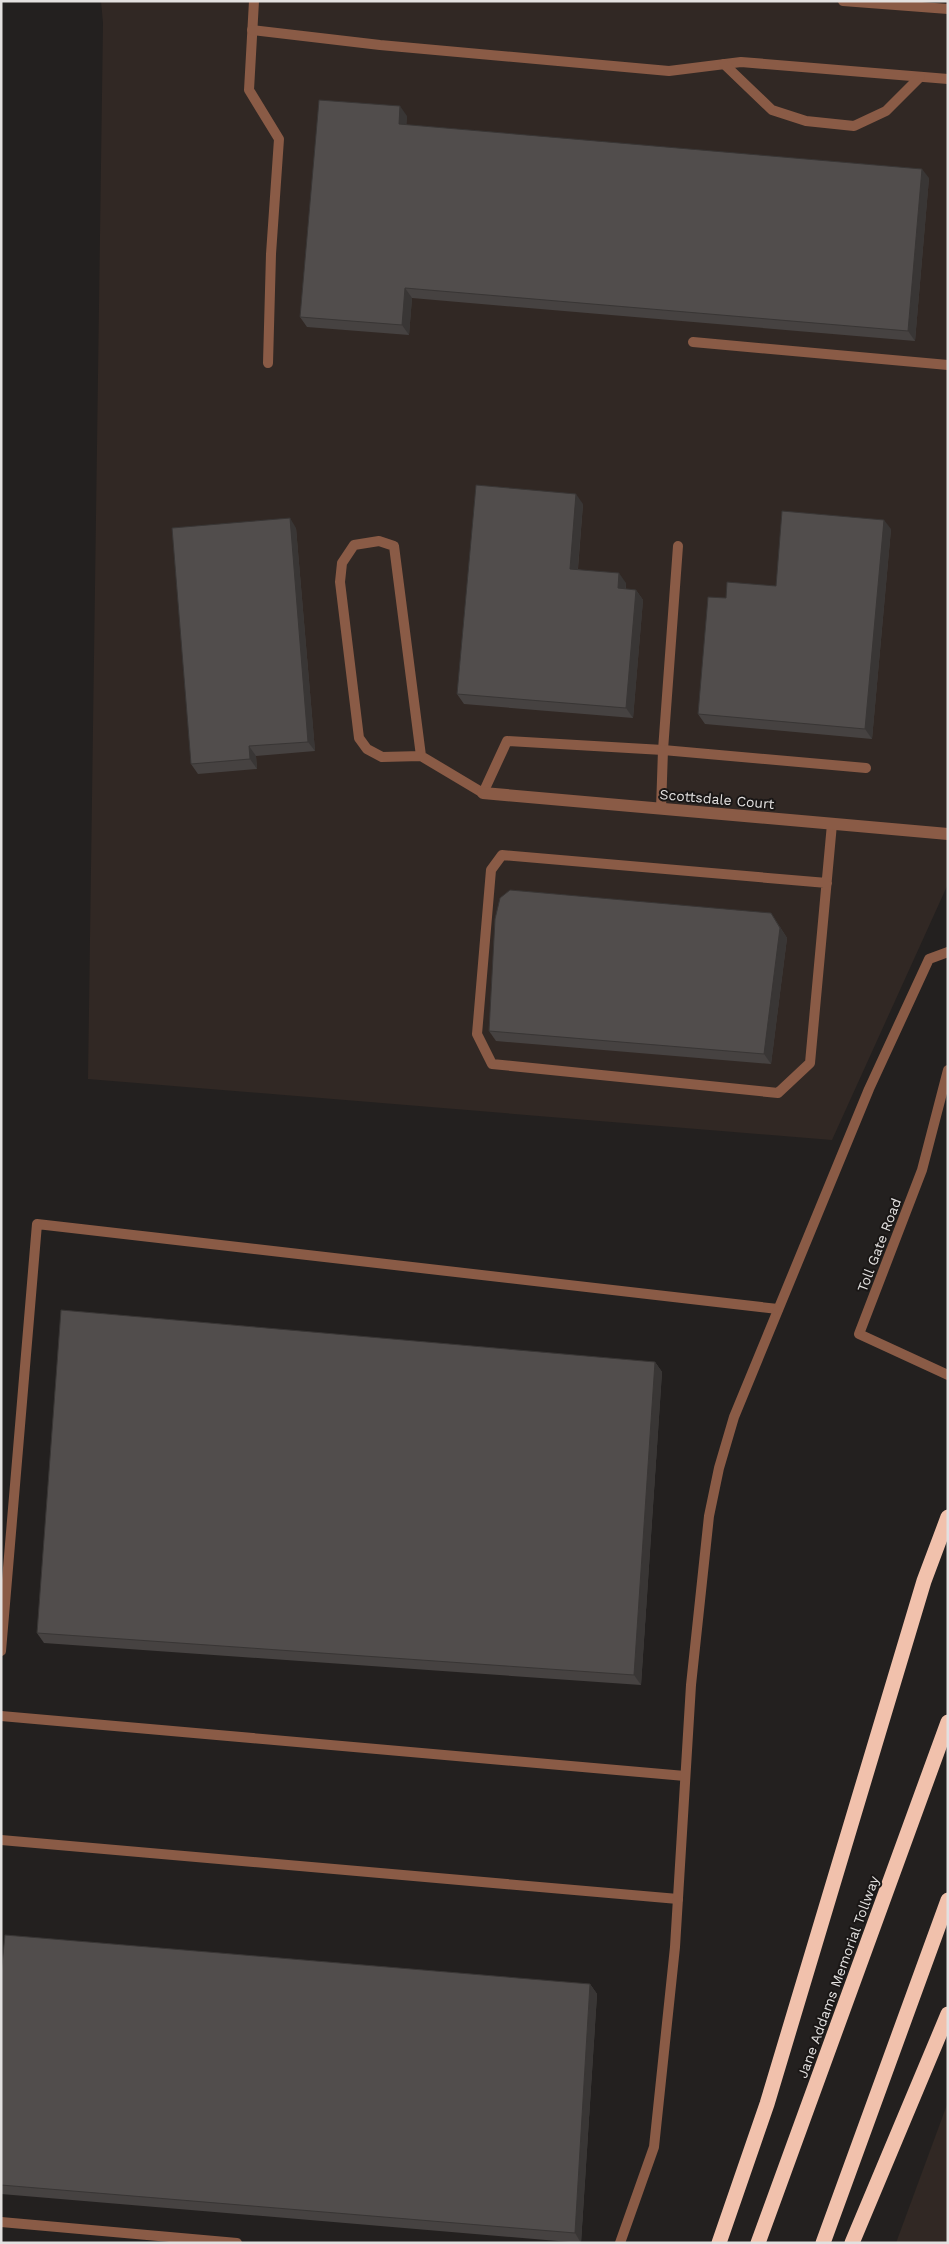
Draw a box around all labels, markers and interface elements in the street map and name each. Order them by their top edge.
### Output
street label: Scottsdale Court [659,786,775,812]
street label: Toll Gate Road [854,1196,904,1294]
street label: Jane Addams Memorial Tollway [794,1873,882,2080]

